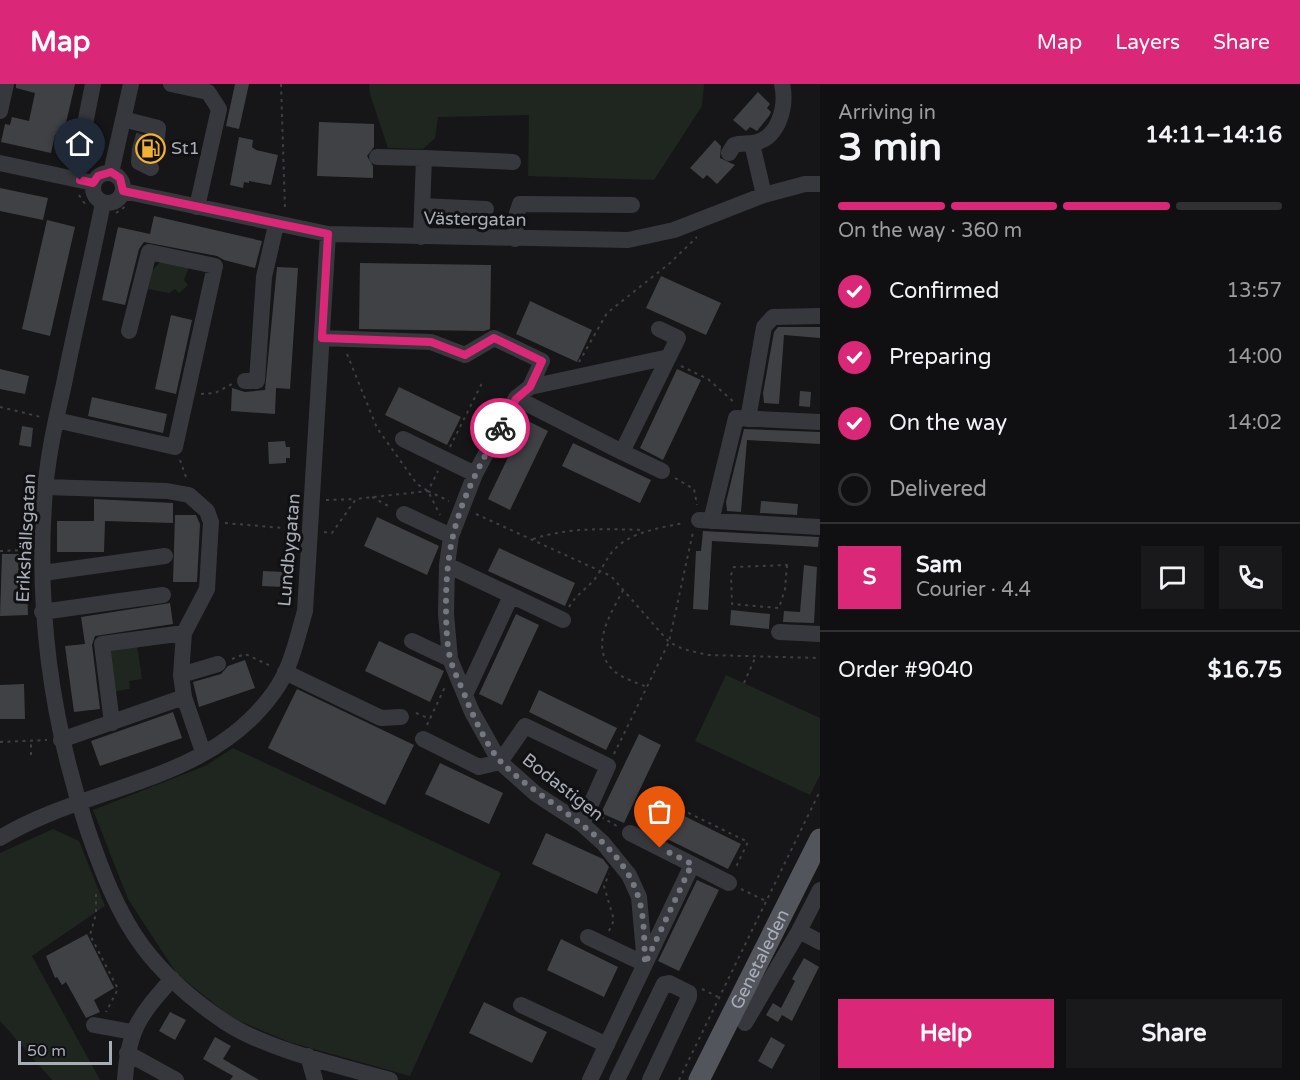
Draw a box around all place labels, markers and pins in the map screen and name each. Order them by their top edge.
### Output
pin [54,118,105,180]
fuel station icon: St1 [134,132,166,164]
place label: St1 [171,137,200,159]
pin [634,786,685,848]

